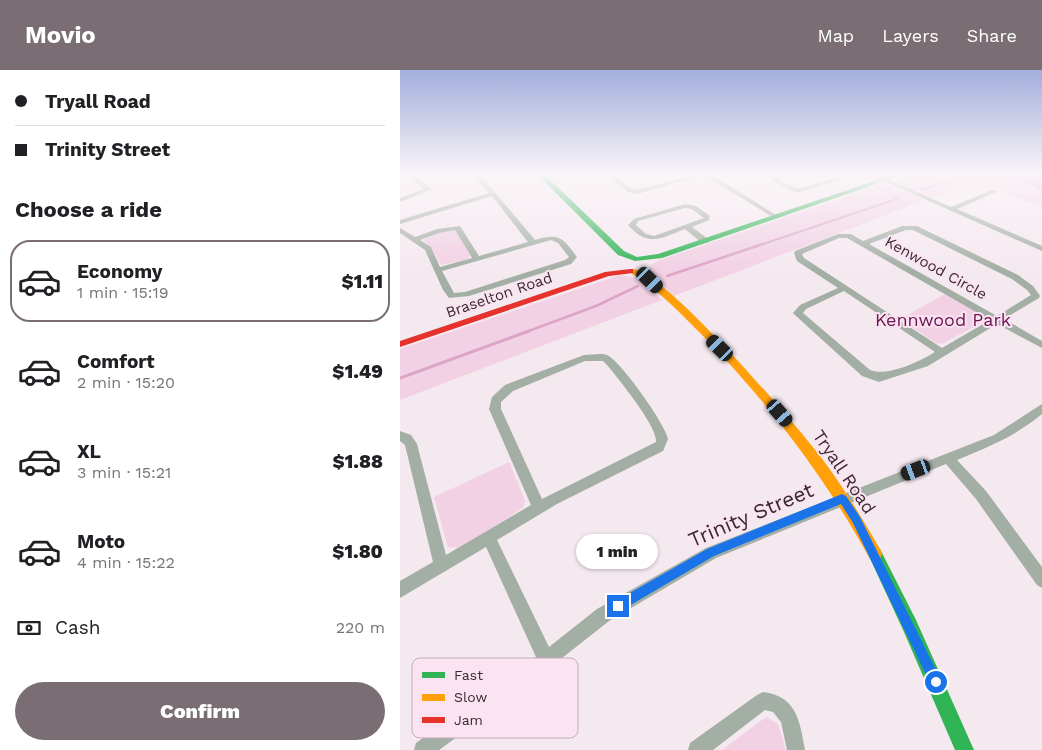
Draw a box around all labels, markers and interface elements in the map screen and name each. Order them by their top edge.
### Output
text: Movio [25,21,96,49]
text: Map [817,25,854,46]
text: Layers [882,25,939,46]
text: Share [967,25,1017,46]
text: Tryall Road [45,90,151,113]
text: Trinity Street [45,138,170,161]
text: Choose a ride [15,197,162,222]
street label: Kenwood Circle [882,233,990,303]
icon: car [17,259,62,304]
text: Economy [77,260,162,283]
car [634,264,666,296]
street label: Braselton Road [443,268,555,322]
text: $1.11 [341,270,383,293]
text: 1 min · 15:19 [77,283,169,302]
park label: Kennwood Park [875,309,1011,330]
car [704,332,736,364]
icon: car [17,349,62,394]
text: Comfort [77,350,155,373]
text: $1.49 [332,360,383,383]
text: 2 min · 15:20 [77,373,175,392]
car [764,397,795,429]
street label: Tryall Road [809,426,880,518]
icon: car [17,439,62,484]
text: XL [77,440,101,463]
text: $1.88 [333,450,383,473]
car [899,458,932,482]
text: 3 min · 15:21 [77,463,171,482]
street label: Trinity Street [684,477,817,552]
icon: car [17,529,62,574]
text: Moto [77,530,125,553]
callout: 1 min [577,534,659,568]
text: $1.80 [332,540,383,563]
text: 1 min [596,542,638,561]
text: 4 min · 15:22 [77,553,175,572]
route end [607,595,629,617]
icon: cash [15,614,43,642]
text: Cash [55,616,101,639]
text: 220 m [336,618,385,637]
legend [412,658,578,738]
text: Fast [454,667,483,683]
route start [925,671,947,693]
button: Confirm [15,682,385,740]
text: Slow [454,689,487,705]
text: Jam [454,712,483,728]

